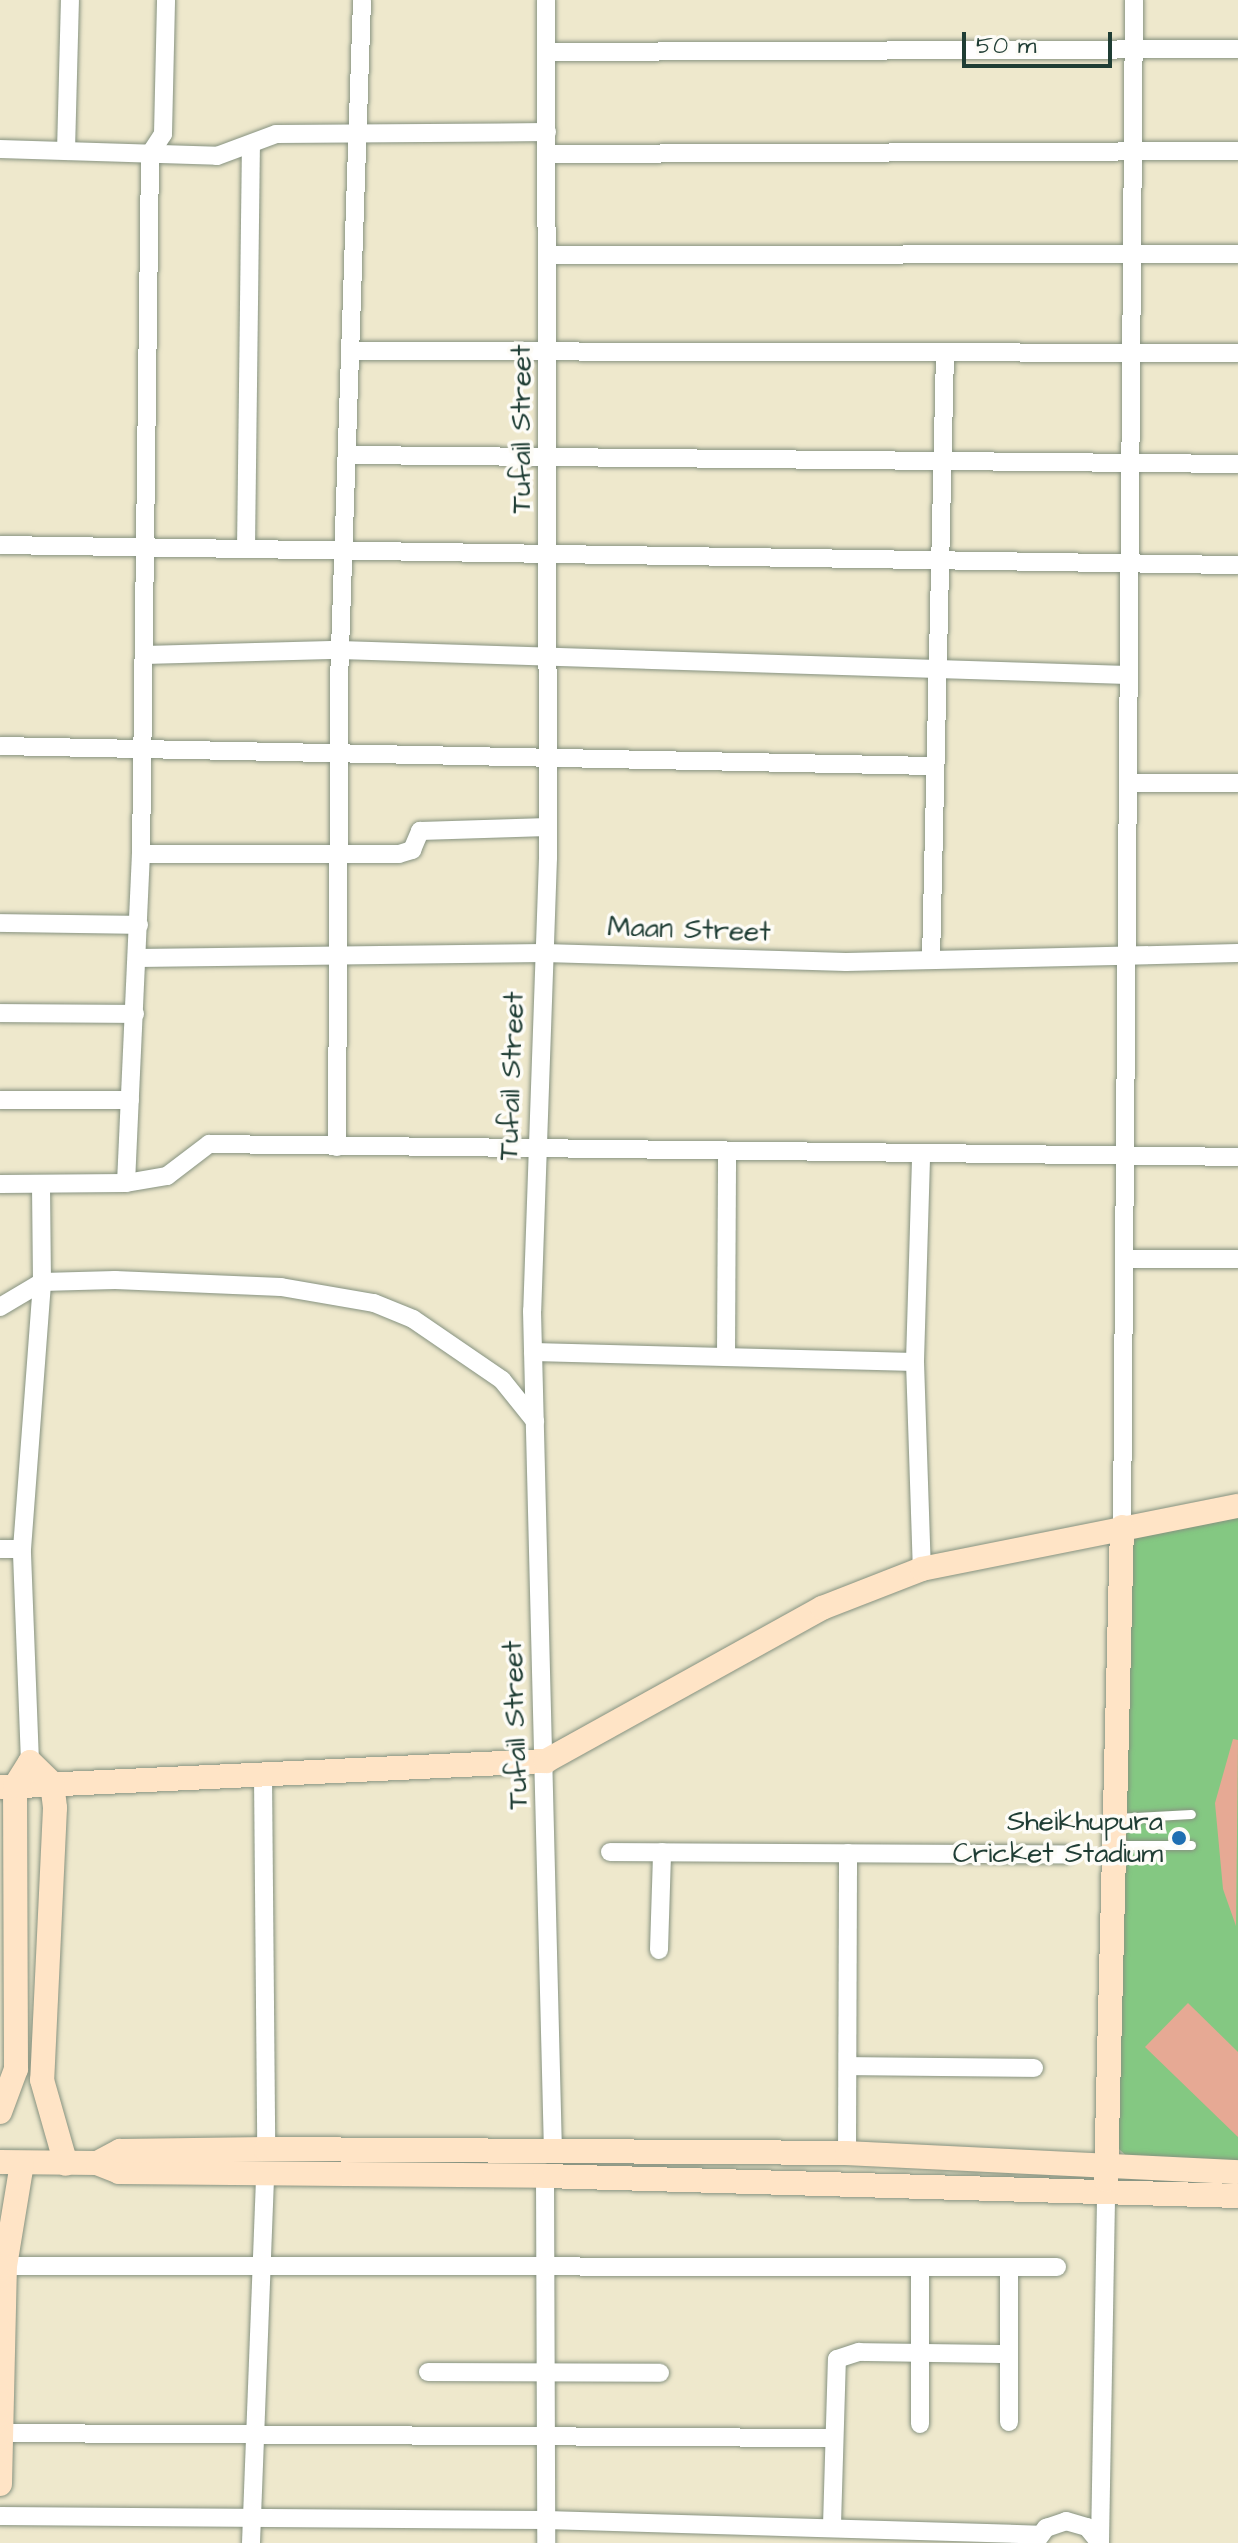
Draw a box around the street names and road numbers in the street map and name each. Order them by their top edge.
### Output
street label: Tufail Street [505,345,539,513]
street label: Maan Street [607,910,771,950]
street label: Tufail Street [492,991,532,1161]
street label: Tufail Street [496,1640,536,1810]

